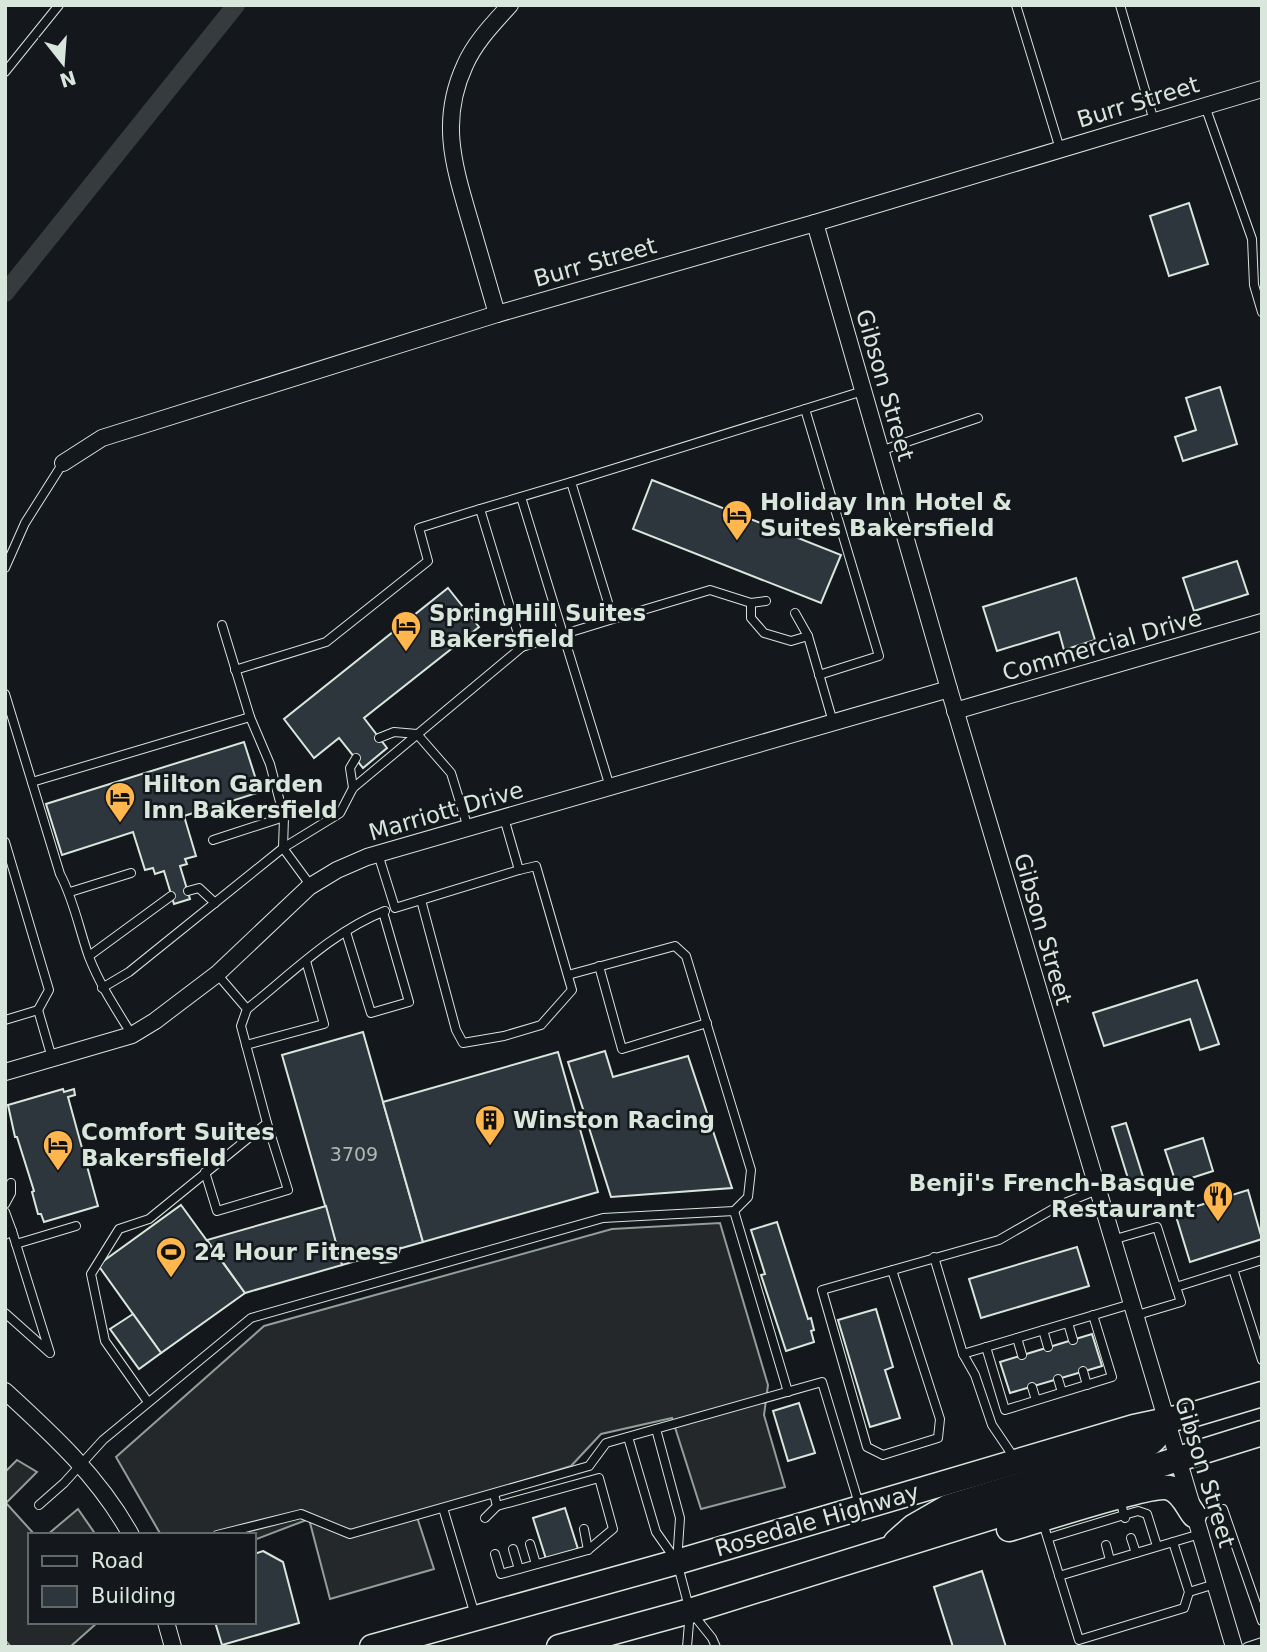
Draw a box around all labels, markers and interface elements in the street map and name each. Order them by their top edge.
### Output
north arrow [28,28,98,98]
text: N [57,66,79,92]
street label: Burr Street [1074,71,1202,133]
street label: Burr Street [531,232,659,292]
street label: Gibson Street [851,306,919,464]
place label: Holiday Inn Hotel & Suites Bakersfield [760,489,1012,541]
hotel icon: Holiday Inn Hotel & Suites Bakersfield [720,498,754,542]
place label: SpringHill Suites Bakersfield [429,600,646,652]
street label: Commercial Drive [999,604,1205,686]
hotel icon: SpringHill Suites Bakersfield [389,609,423,653]
place label: Hilton Garden Inn Bakersfield [143,771,338,823]
street label: Marriott Drive [366,777,526,845]
hotel icon: Hilton Garden Inn Bakersfield [103,780,137,824]
street label: Gibson Street [1009,850,1077,1008]
building icon: Winston Racing [473,1103,507,1147]
place label: Winston Racing [513,1107,715,1133]
place label: Comfort Suites Bakersfield [81,1119,275,1171]
hotel icon: Comfort Suites Bakersfield [41,1128,75,1172]
house number: 3709 [330,1143,378,1165]
place label: Benji's French-Basque Restaurant [909,1170,1195,1222]
restaurant icon: Benji's French-Basque Restaurant [1201,1179,1235,1223]
sports icon: 24 Hour Fitness [154,1235,188,1279]
place label: 24 Hour Fitness [194,1239,399,1265]
street label: Gibson Street [1170,1393,1240,1551]
street label: Rosedale Highway [712,1478,922,1562]
legend [28,1533,256,1624]
text: Road [91,1549,144,1573]
text: Building [91,1584,176,1608]

